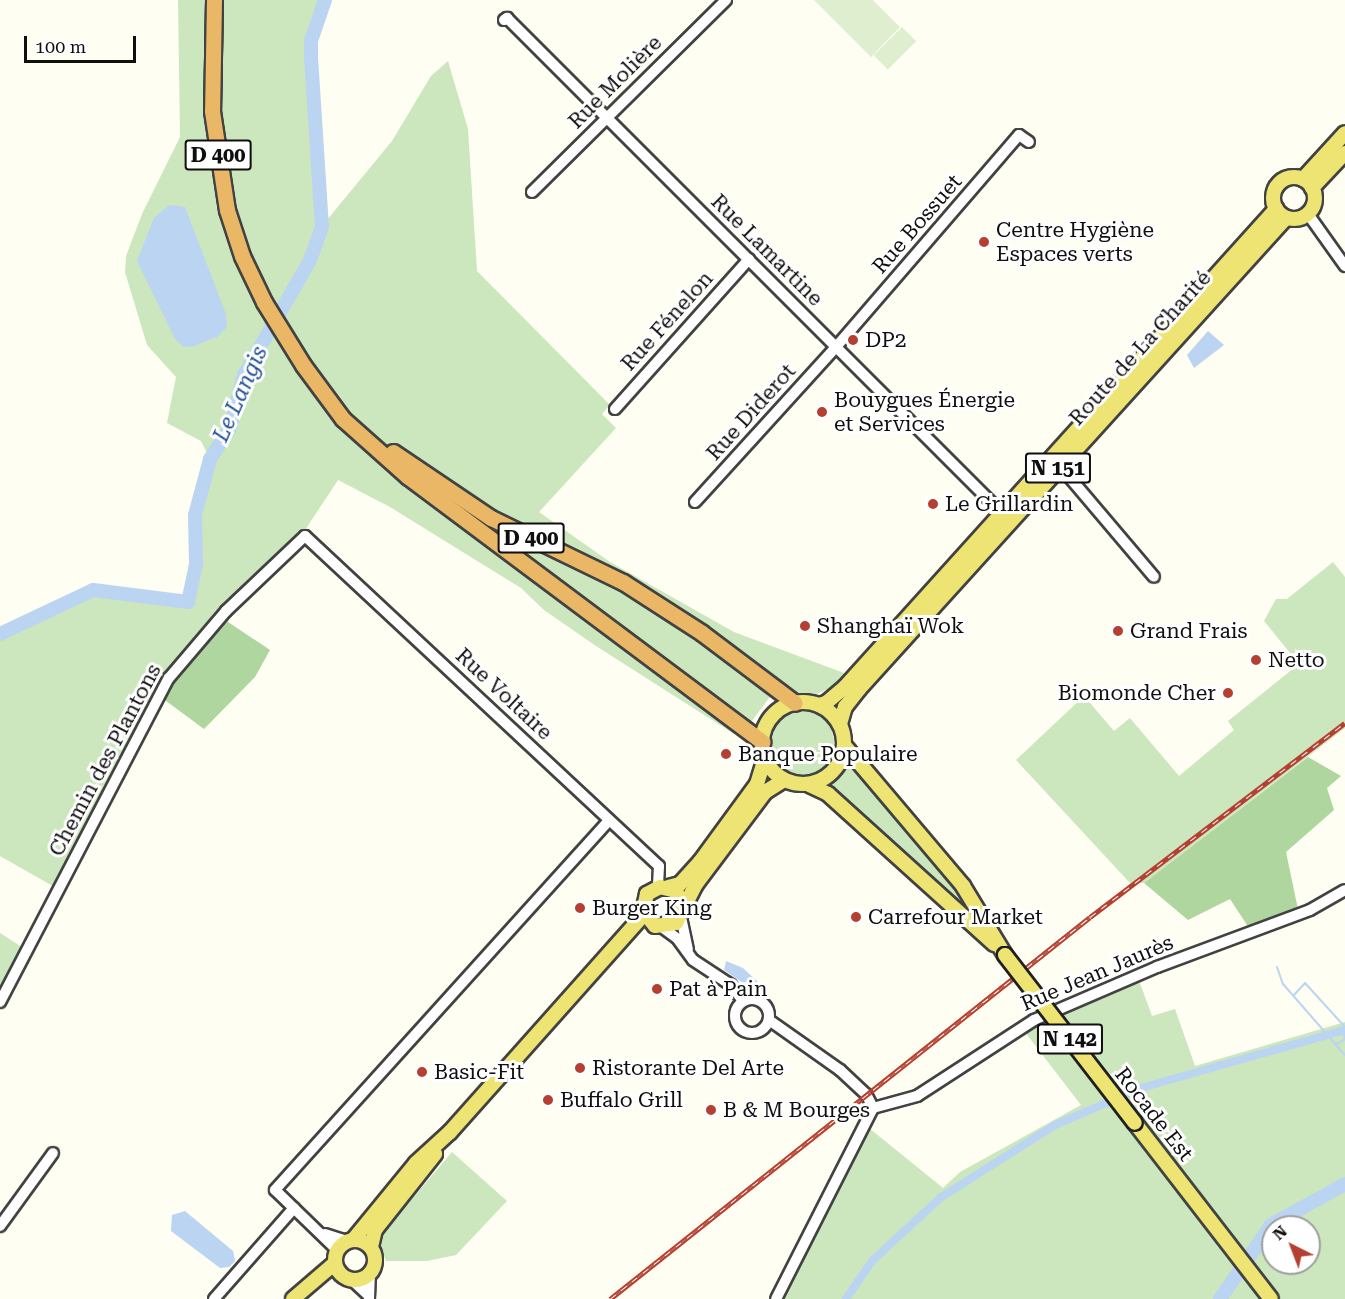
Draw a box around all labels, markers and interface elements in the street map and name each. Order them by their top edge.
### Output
scale bar [27,24,140,62]
street label: Rue Molière [563,30,667,134]
text: 100 m [35,36,86,57]
road number: D 400 [184,138,252,172]
street label: Rue Bossuet [867,169,967,279]
street label: Rue Lamartine [706,189,828,311]
place label: Centre Hygiène Espaces verts [996,217,1154,267]
marker: Centre Hygiène Espaces verts [977,235,991,249]
street label: Route de La Charité [1064,265,1216,431]
street label: Rue Fénelon [616,266,718,376]
place label: DP2 [865,327,907,353]
marker: DP2 [846,333,860,347]
water label: Le Langis [207,342,273,446]
street label: Rue Diderot [701,359,801,465]
place label: Bouygues Énergie et Services [834,387,1015,437]
marker: Bouygues Énergie et Services [815,405,829,419]
road number: N 151 [1024,451,1092,485]
place label: Le Grillardin [945,491,1073,517]
marker: Le Grillardin [926,497,940,511]
road number: D 400 [496,521,566,555]
place label: Shanghaï Wok [817,613,964,639]
place label: Grand Frais [1130,618,1248,644]
marker: Shanghaï Wok [798,619,812,633]
marker: Grand Frais [1111,624,1125,638]
street label: Rue Voltaire [451,643,557,745]
place label: Netto [1268,647,1325,673]
marker: Netto [1249,653,1263,667]
street label: Chemin des Plantons [44,660,166,860]
place label: Biomonde Cher [1058,680,1216,706]
marker: Biomonde Cher [1221,686,1235,700]
place label: Banque Populaire [738,741,917,767]
marker: Banque Populaire [719,747,733,761]
place label: Burger King [592,895,712,921]
marker: Burger King [573,901,587,915]
place label: Carrefour Market [868,904,1043,930]
marker: Carrefour Market [849,910,863,924]
street label: Rue Jean Jaurès [1017,930,1177,1016]
place label: Pat à Pain [669,976,768,1002]
marker: Pat à Pain [650,982,664,996]
road number: N 142 [1036,1022,1104,1056]
place label: Ristorante Del Arte [592,1055,784,1081]
place label: Basic-Fit [434,1059,524,1085]
marker: Ristorante Del Arte [573,1061,587,1075]
street label: Rocade Est [1110,1062,1198,1166]
marker: Basic-Fit [415,1065,429,1079]
place label: Buffalo Grill [560,1087,683,1113]
marker: Buffalo Grill [541,1093,555,1107]
place label: B & M Bourges [723,1097,870,1123]
marker: B & M Bourges [704,1103,718,1117]
north arrow [1261,1215,1321,1275]
text: N [1269,1222,1291,1244]

